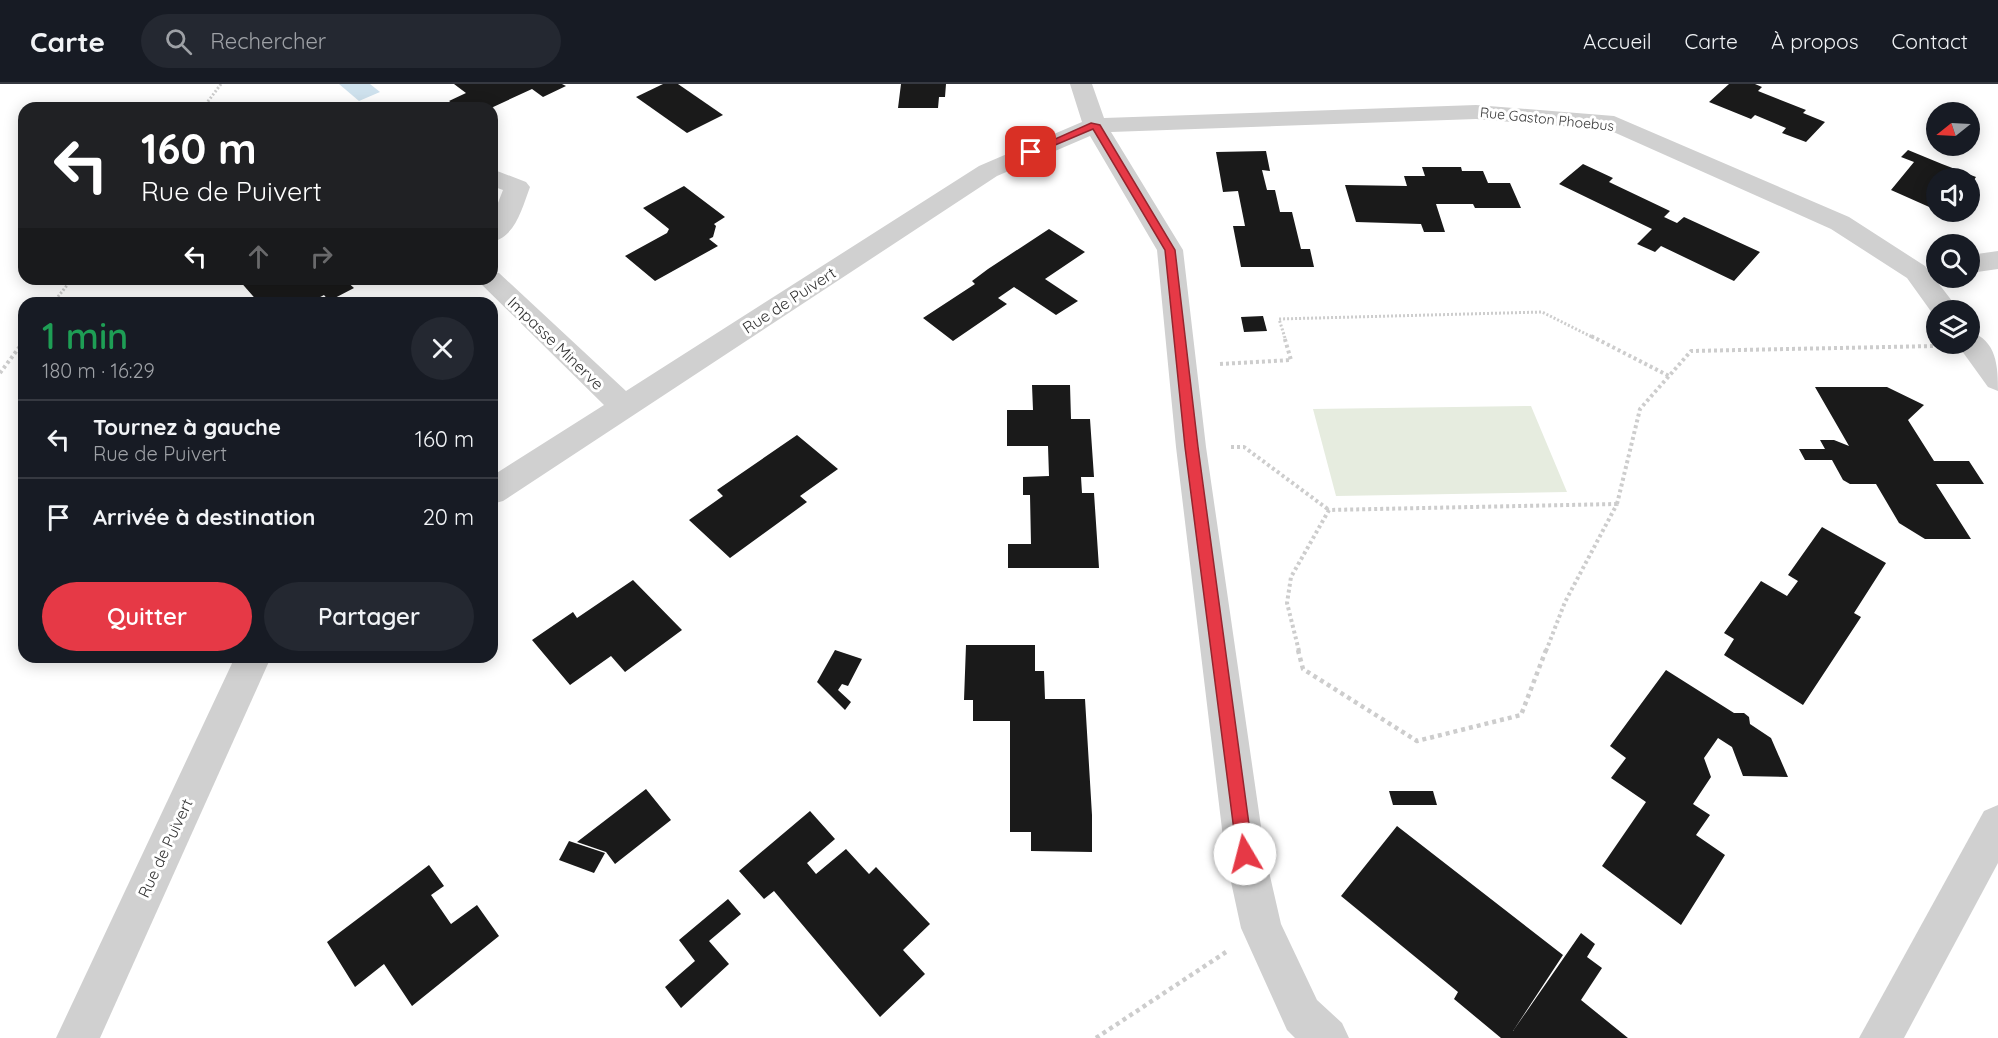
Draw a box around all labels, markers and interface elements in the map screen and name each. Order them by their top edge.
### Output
search box [141,14,561,68]
text: Carte [30,24,105,59]
icon: search [162,25,195,58]
text: Rechercher [210,27,326,55]
text: Accueil [1583,28,1652,54]
text: Carte [1685,28,1738,54]
text: À propos [1771,28,1859,54]
text: Contact [1892,28,1968,54]
north arrow [1926,102,1980,156]
map controls [1926,102,1980,354]
street label: Rue Gaston Phoebus [1479,103,1615,135]
text: 160 m [141,122,257,175]
icon: left [42,126,120,204]
pin [1005,126,1056,177]
icon: arrive [1014,135,1047,168]
button: sound [1926,168,1980,222]
text: Rue de Puivert [141,174,322,208]
button: search [1926,234,1980,288]
icon: left [179,240,212,273]
icon: ahead [242,240,275,273]
icon: right [305,240,338,273]
street label: Rue de Puivert [739,262,839,338]
street label: Impasse Minerve [504,292,608,394]
button: layers [1926,300,1980,354]
text: 1 min [42,313,128,358]
button: close [411,317,474,380]
text: 180 m · 16:29 [42,358,155,383]
text: Tournez à gauche [93,413,281,441]
icon: left [42,423,75,456]
text: 160 m [415,425,474,453]
text: Rue de Puivert [93,441,227,466]
icon: arrive [42,501,75,534]
text: Arrivée à destination [93,503,315,531]
text: 20 m [423,503,474,531]
button: Quitter [42,582,252,651]
button: Partager [264,582,474,651]
street label: Rue de Puivert [133,795,197,901]
position arrow [1213,822,1277,886]

